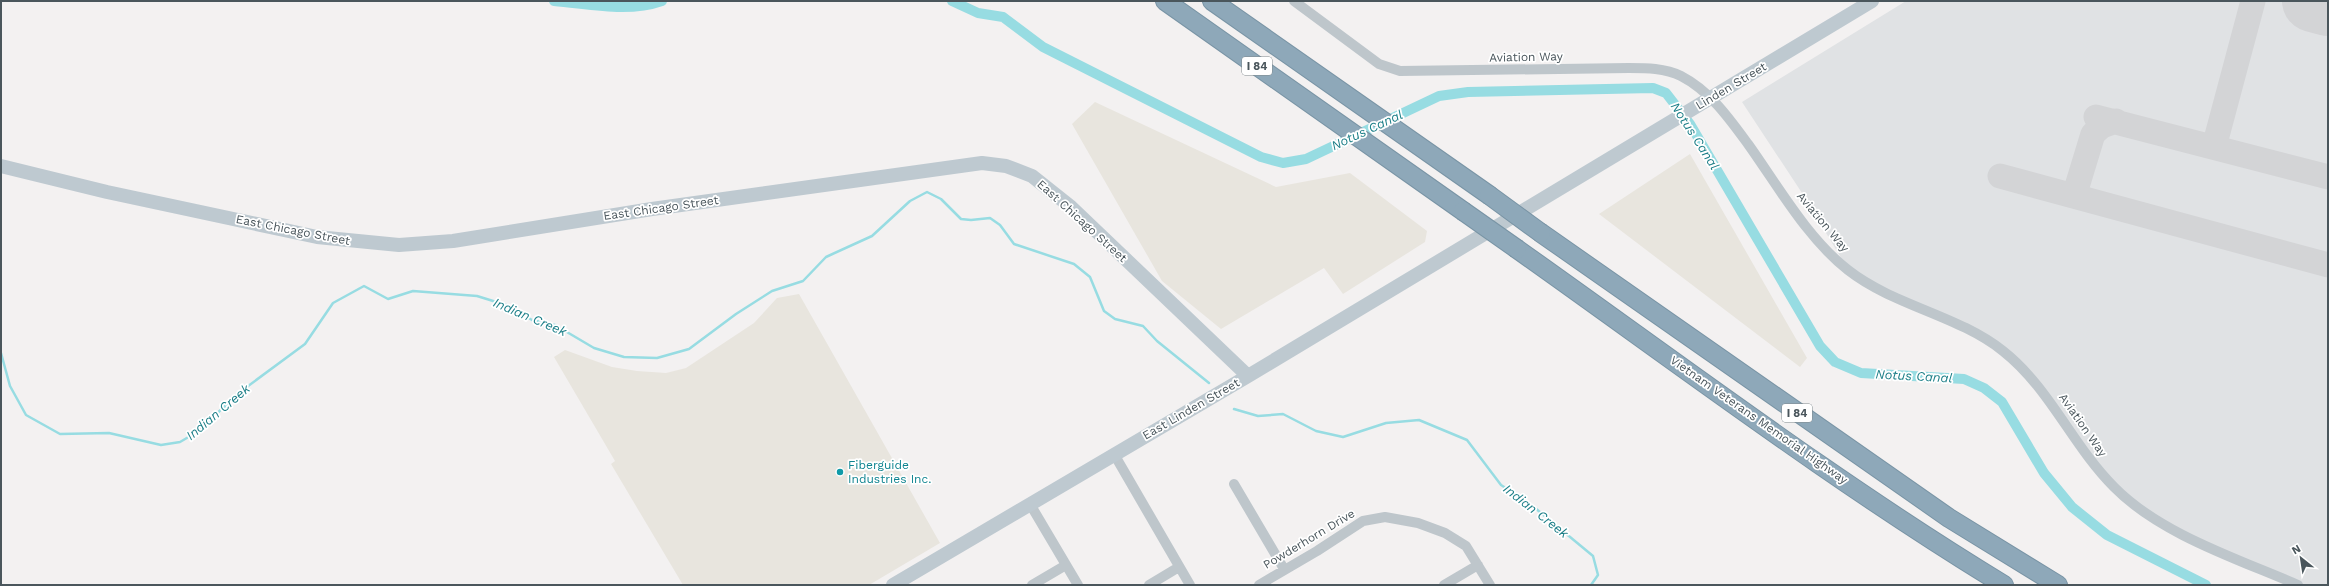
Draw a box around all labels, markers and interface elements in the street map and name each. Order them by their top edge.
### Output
street label: Aviation Way [1489,49,1564,65]
road number: I 84 [1242,57,1272,75]
street label: Linden Street [1693,59,1769,113]
water label: Notus Canal [1668,100,1722,172]
water label: Notus Canal [1329,107,1405,153]
street label: East Chicago Street [1034,177,1130,265]
street label: Aviation Way [1794,189,1853,255]
street label: East Chicago Street [603,193,719,223]
street label: East Chicago Street [235,212,351,248]
water label: Indian Creek [491,295,570,340]
street label: Vietnam Veterans Memorial Highway [1668,353,1851,487]
water label: Notus Canal [1875,366,1953,386]
street label: East Linden Street [1140,375,1242,443]
water label: Indian Creek [183,380,254,443]
street label: Aviation Way [2056,391,2110,460]
road number: I 84 [1782,404,1812,422]
place label: Fiberguide Industries Inc. [848,458,931,486]
marker: Fiberguide Industries Inc. [835,467,845,477]
water label: Indian Creek [1500,481,1572,542]
street label: Powderhorn Drive [1261,506,1357,572]
north arrow [2281,538,2321,578]
text: N [2289,542,2303,557]

